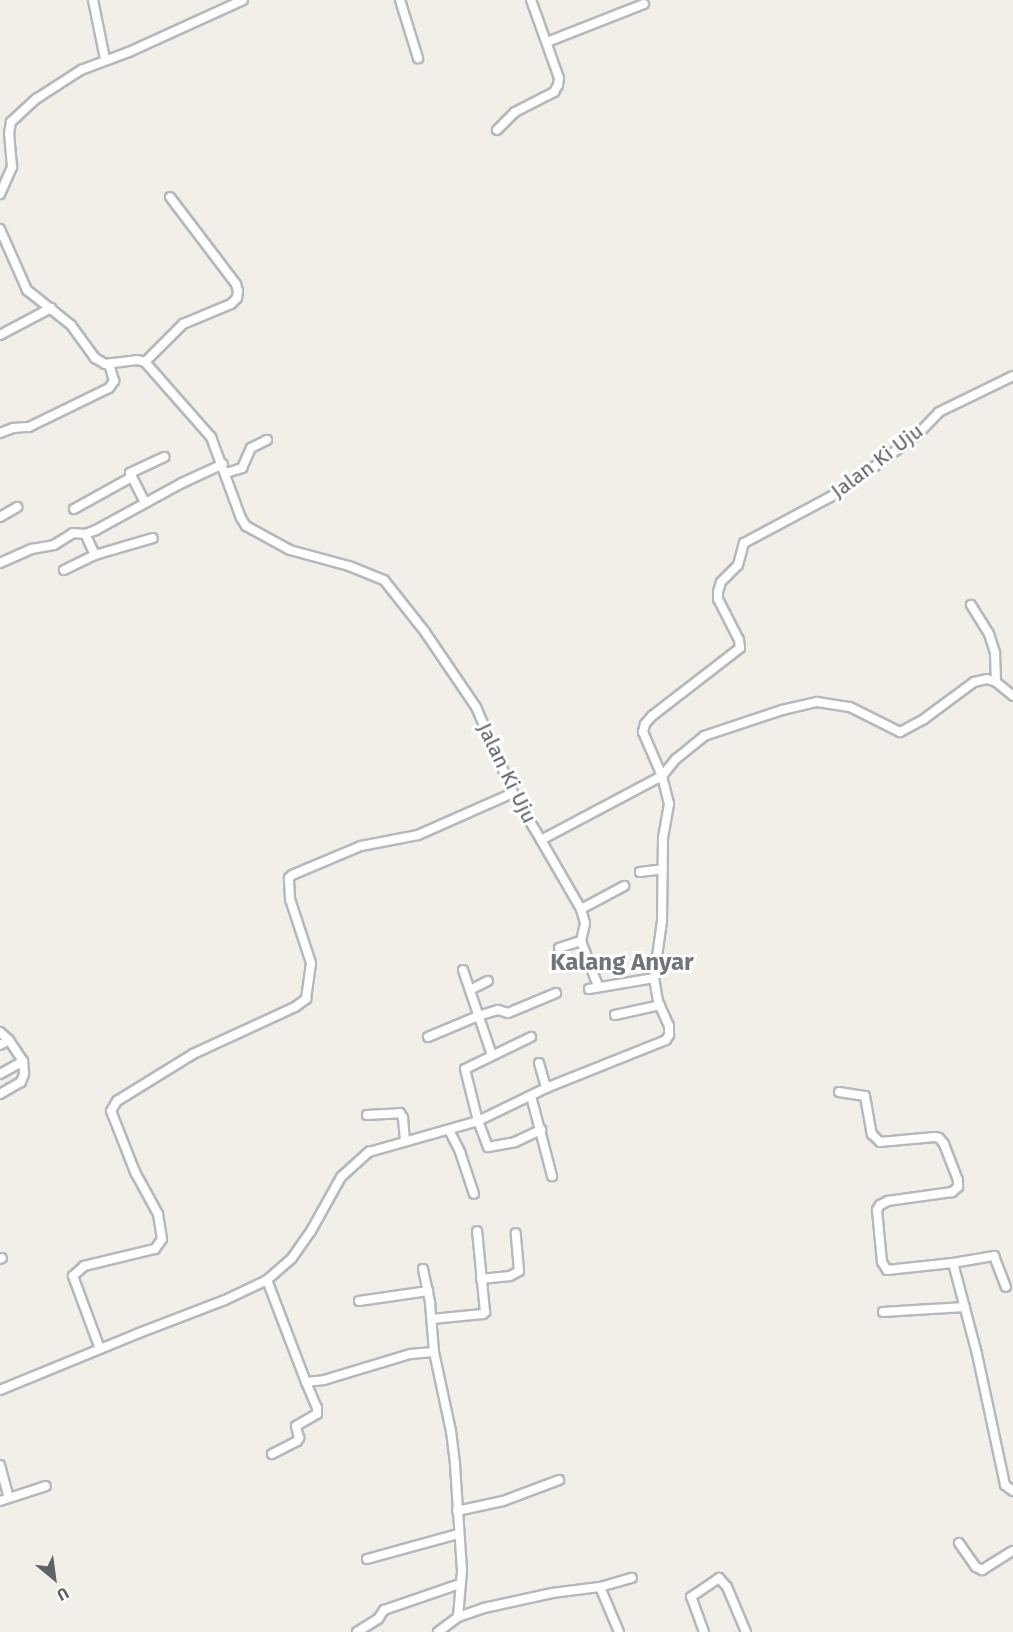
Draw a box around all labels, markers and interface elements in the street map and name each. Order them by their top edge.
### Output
street label: Jalan Ki Uju [826,418,928,504]
street label: Jalan Ki Uju [472,719,542,827]
district label: Kalang Anyar [550,949,694,977]
north arrow [24,1548,84,1608]
text: U [54,1583,72,1605]

